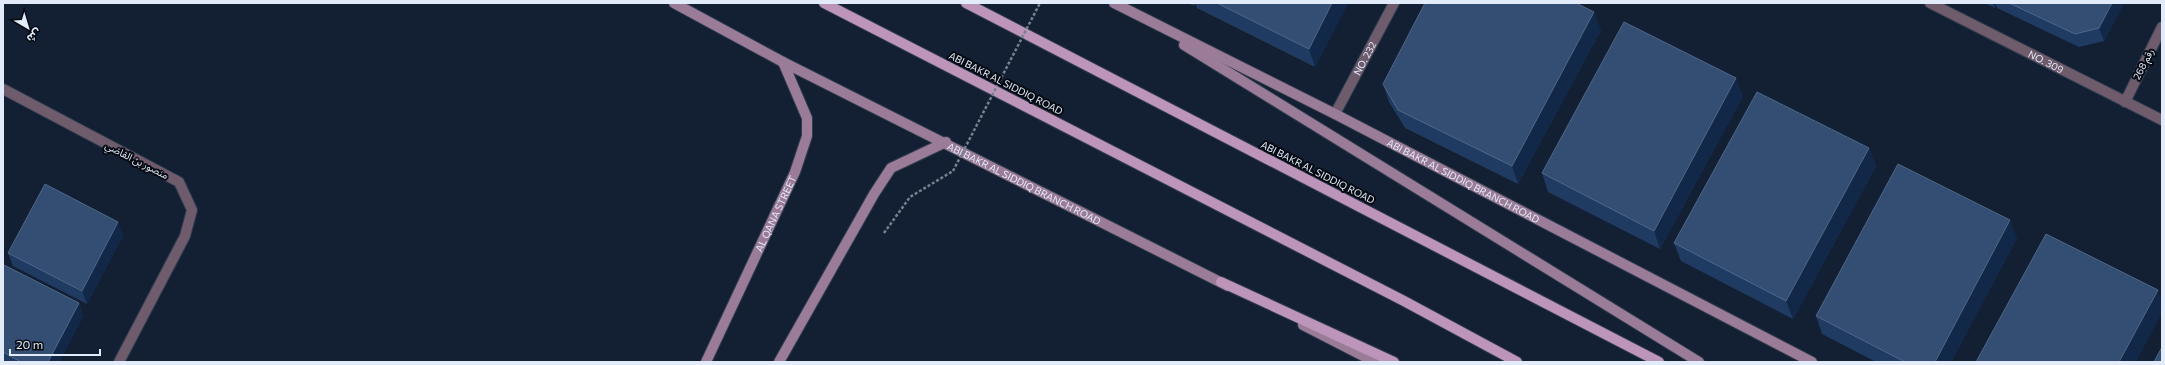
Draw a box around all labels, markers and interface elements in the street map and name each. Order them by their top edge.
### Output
north arrow [8,8,48,48]
text: ش [24,26,44,46]
street label: NO. 232 [1351,39,1379,77]
street label: رقم 268 [2130,46,2158,82]
street label: NO. 309 [2026,48,2066,75]
street label: ABI BAKR AL SIDDIQ ROAD [947,49,1065,117]
street label: ABI BAKR AL SIDDIQ BRANCH ROAD [1385,136,1542,225]
street label: ABI BAKR AL SIDDIQ ROAD [1259,138,1377,206]
street label: منصور بن القاضي [102,139,171,183]
street label: ABI BAKR AL SIDDIQ BRANCH ROAD [945,140,1103,227]
street label: AL QANA STREET [753,173,799,254]
scale bar [10,331,100,357]
text: 20 m [16,337,43,351]

